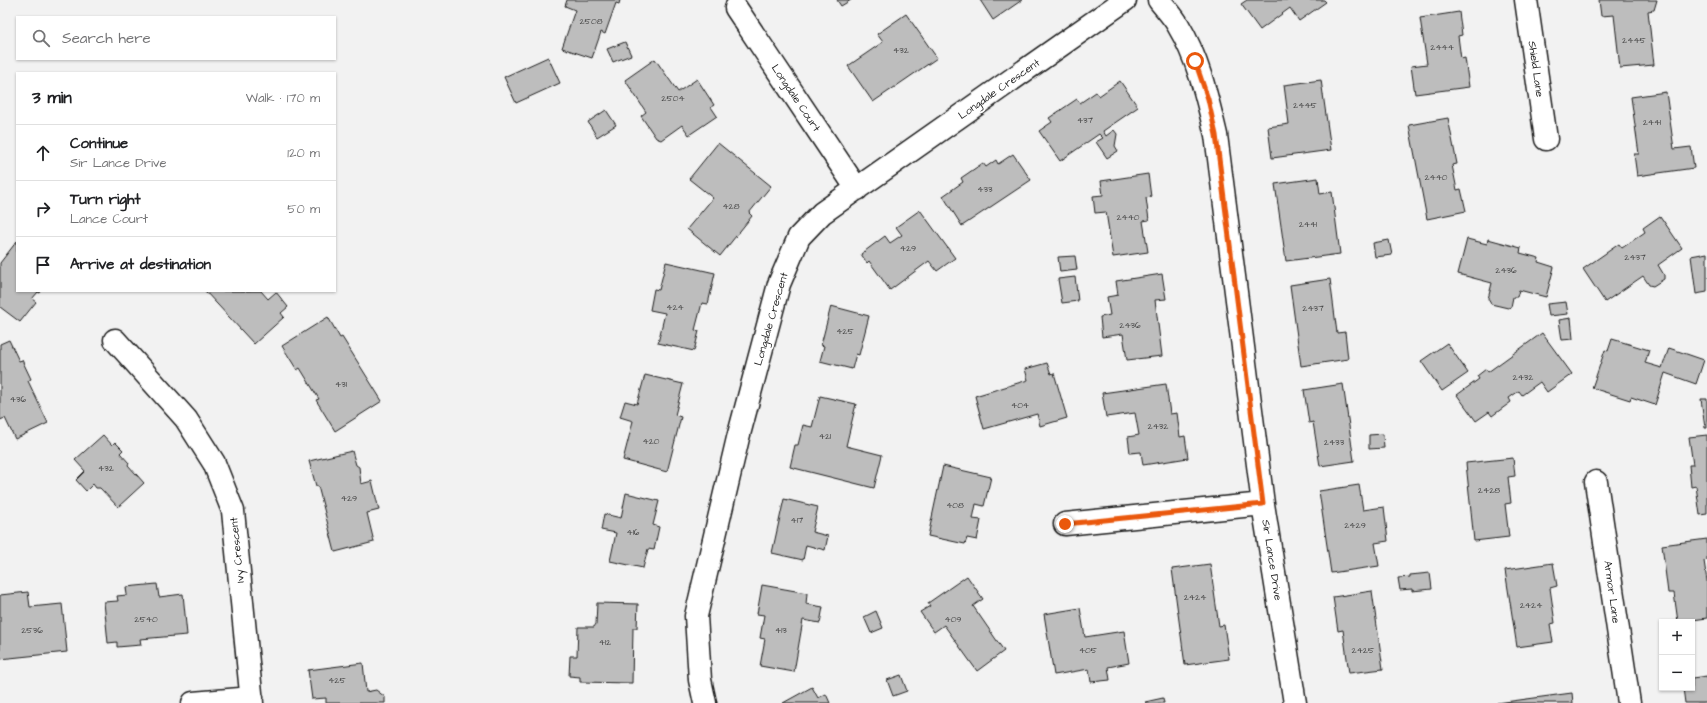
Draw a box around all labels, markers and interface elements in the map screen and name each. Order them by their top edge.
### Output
house number: 2508 [579,15,603,28]
search box [16,16,336,60]
icon: search [30,27,52,49]
text: Search here [62,28,151,49]
house number: 2445 [1622,34,1647,47]
street label: Shield Lane [1525,40,1547,98]
house number: 2444 [1430,41,1454,54]
house number: 432 [893,44,910,57]
route start [1186,52,1204,70]
street label: Longdale Crescent [955,55,1044,124]
street label: Longdale Court [767,61,824,136]
text: 3 min [32,86,72,110]
text: Walk · 170 m [246,89,320,107]
house number: 2504 [661,92,685,105]
house number: 2445 [1293,99,1318,112]
house number: 437 [1077,114,1094,127]
house number: 2441 [1643,116,1661,129]
text: Continue [70,133,128,154]
icon: ahead [32,142,54,164]
text: 120 m [287,144,320,162]
text: Sir Lance Drive [70,154,167,172]
house number: 2440 [1424,171,1448,184]
house number: 433 [977,183,993,196]
text: Turn right [70,189,141,210]
icon: right [32,198,54,220]
text: 50 m [287,200,320,218]
house number: 428 [722,200,740,213]
text: Lance Court [70,210,148,228]
house number: 2440 [1116,211,1140,224]
house number: 2441 [1299,218,1317,231]
house number: 429 [900,242,916,255]
house number: 2437 [1624,251,1646,264]
icon: arrive [32,254,54,276]
text: Arrive at destination [70,254,211,275]
house number: 2436 [1495,264,1517,277]
street label: Longdale Crescent [750,270,793,368]
house number: 424 [666,301,684,314]
house number: 2437 [1302,302,1324,315]
house number: 2436 [1119,319,1141,332]
house number: 425 [836,325,854,338]
house number: 2432 [1512,371,1534,384]
house number: 431 [335,378,347,391]
house number: 436 [10,393,27,406]
house number: 404 [1011,399,1029,412]
house number: 2432 [1147,420,1169,433]
house number: 421 [819,430,831,443]
house number: 420 [643,435,660,448]
house number: 2433 [1324,436,1345,449]
house number: 432 [98,462,115,475]
house number: 2428 [1478,484,1500,497]
house number: 429 [341,492,357,505]
house number: 408 [946,499,964,512]
house number: 417 [791,514,804,527]
route end [1056,515,1074,533]
street label: Ivy Crescent [226,516,249,584]
street label: Sir Lance Drive [1258,518,1286,602]
house number: 2429 [1344,519,1366,532]
house number: 416 [627,526,640,539]
street label: Armor Lane [1600,560,1624,624]
house number: 2424 [1184,591,1206,604]
house number: 2424 [1520,599,1542,612]
house number: 2540 [134,613,158,626]
house number: 409 [945,613,961,626]
map controls [1659,619,1695,691]
button: + [1659,619,1695,655]
house number: 2536 [21,624,43,637]
house number: 413 [775,624,787,637]
house number: 412 [599,636,612,649]
house number: 405 [1079,644,1098,657]
house number: 2425 [1352,644,1375,657]
button: − [1659,655,1695,691]
house number: 425 [328,674,346,687]

